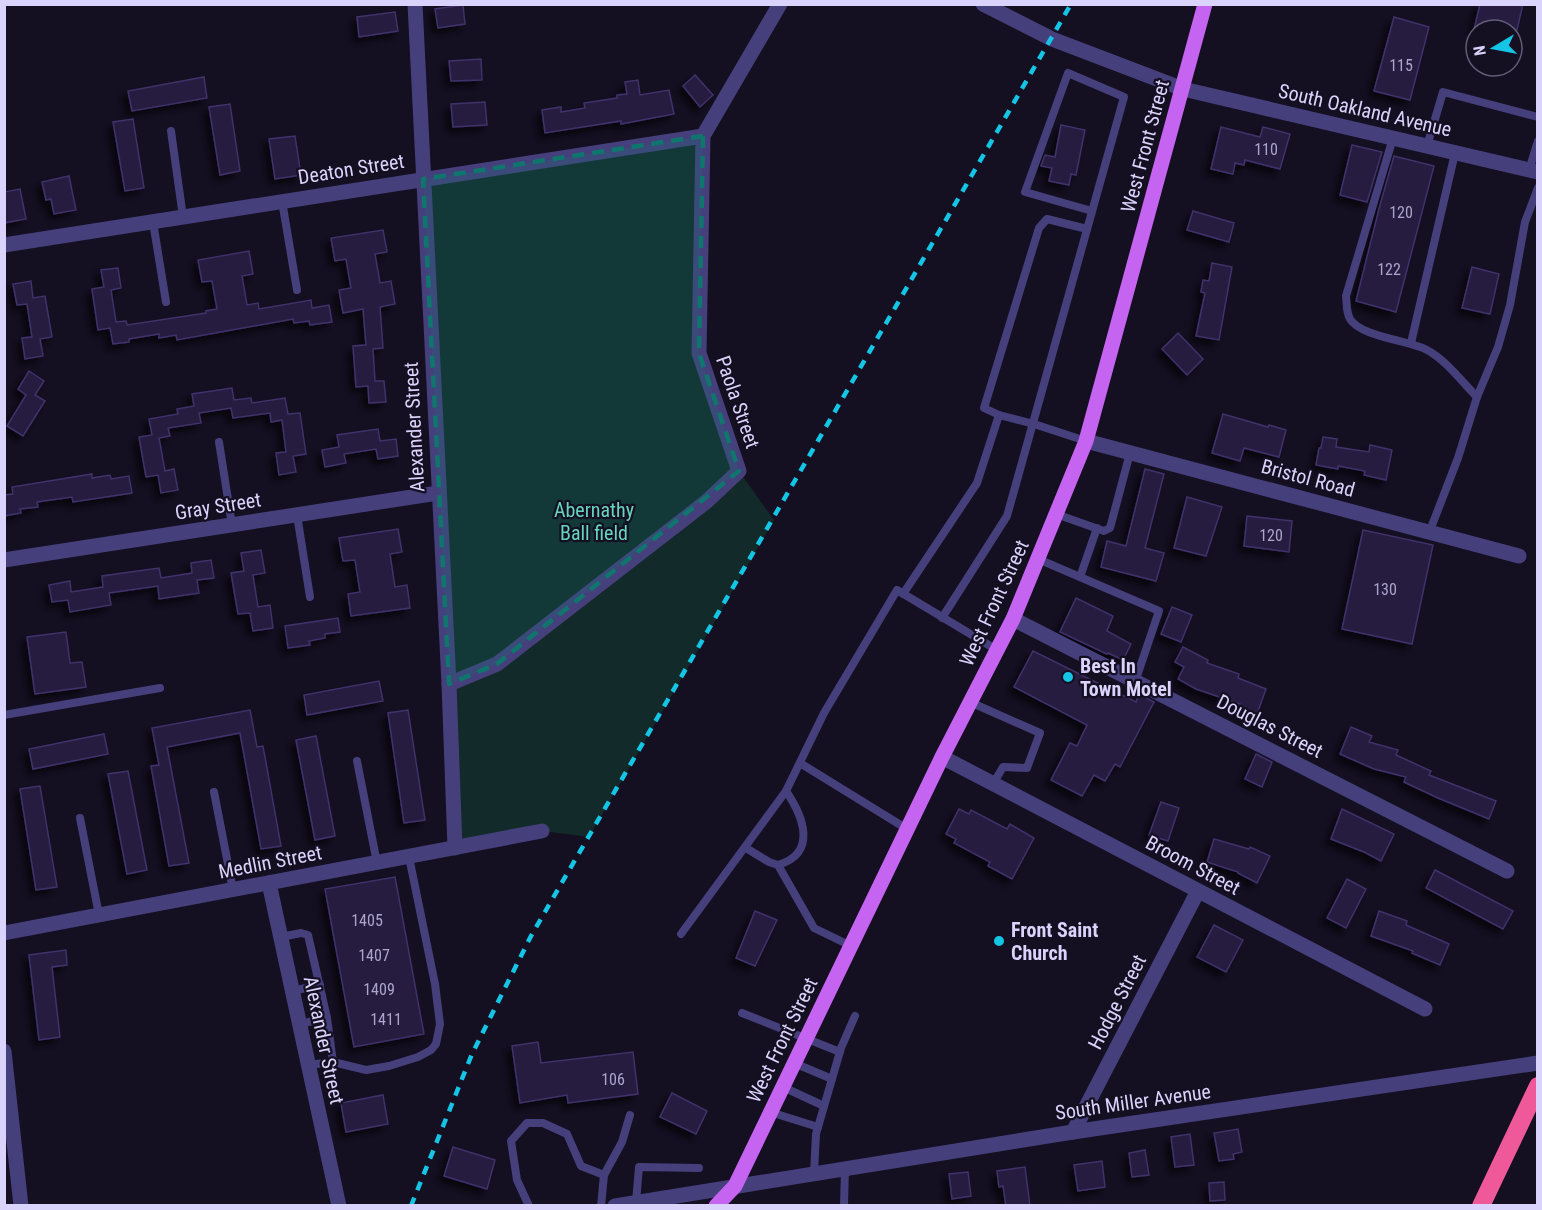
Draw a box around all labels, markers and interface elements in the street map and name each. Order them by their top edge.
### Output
north arrow [1464,18,1524,78]
text: N [1470,44,1490,57]
house number: 115 [1389,56,1413,75]
street label: West Front Street [1116,77,1174,215]
street label: South Oakland Avenue [1276,78,1454,142]
house number: 110 [1254,140,1278,159]
street label: Deaton Street [296,149,406,189]
house number: 120 [1389,203,1413,222]
house number: 122 [1377,260,1401,279]
street label: Paola Street [711,353,765,451]
street label: Alexander Street [399,361,429,493]
street label: Bristol Road [1259,454,1357,502]
street label: Gray Street [173,487,263,525]
park label: Abernathy Ball field [554,498,634,545]
house number: 120 [1259,526,1283,545]
street label: West Front Street [954,536,1034,670]
house number: 130 [1373,580,1397,599]
place label: Best In Town Motel [1080,654,1172,701]
marker: Best In Town Motel [1061,670,1075,684]
street label: Douglas Street [1213,689,1327,763]
street label: Broom Street [1142,830,1244,900]
street label: Medlin Street [216,840,324,884]
house number: 1405 [351,911,383,930]
place label: Front Saint Church [1011,918,1098,965]
marker: Front Saint Church [992,934,1006,948]
house number: 1407 [358,946,390,965]
street label: Hodge Street [1083,951,1151,1053]
street label: West Front Street [741,973,823,1107]
street label: Alexander Street [299,974,349,1106]
house number: 1409 [363,980,395,999]
house number: 1411 [370,1010,402,1029]
house number: 106 [601,1070,625,1089]
street label: South Miller Avenue [1054,1079,1212,1125]

